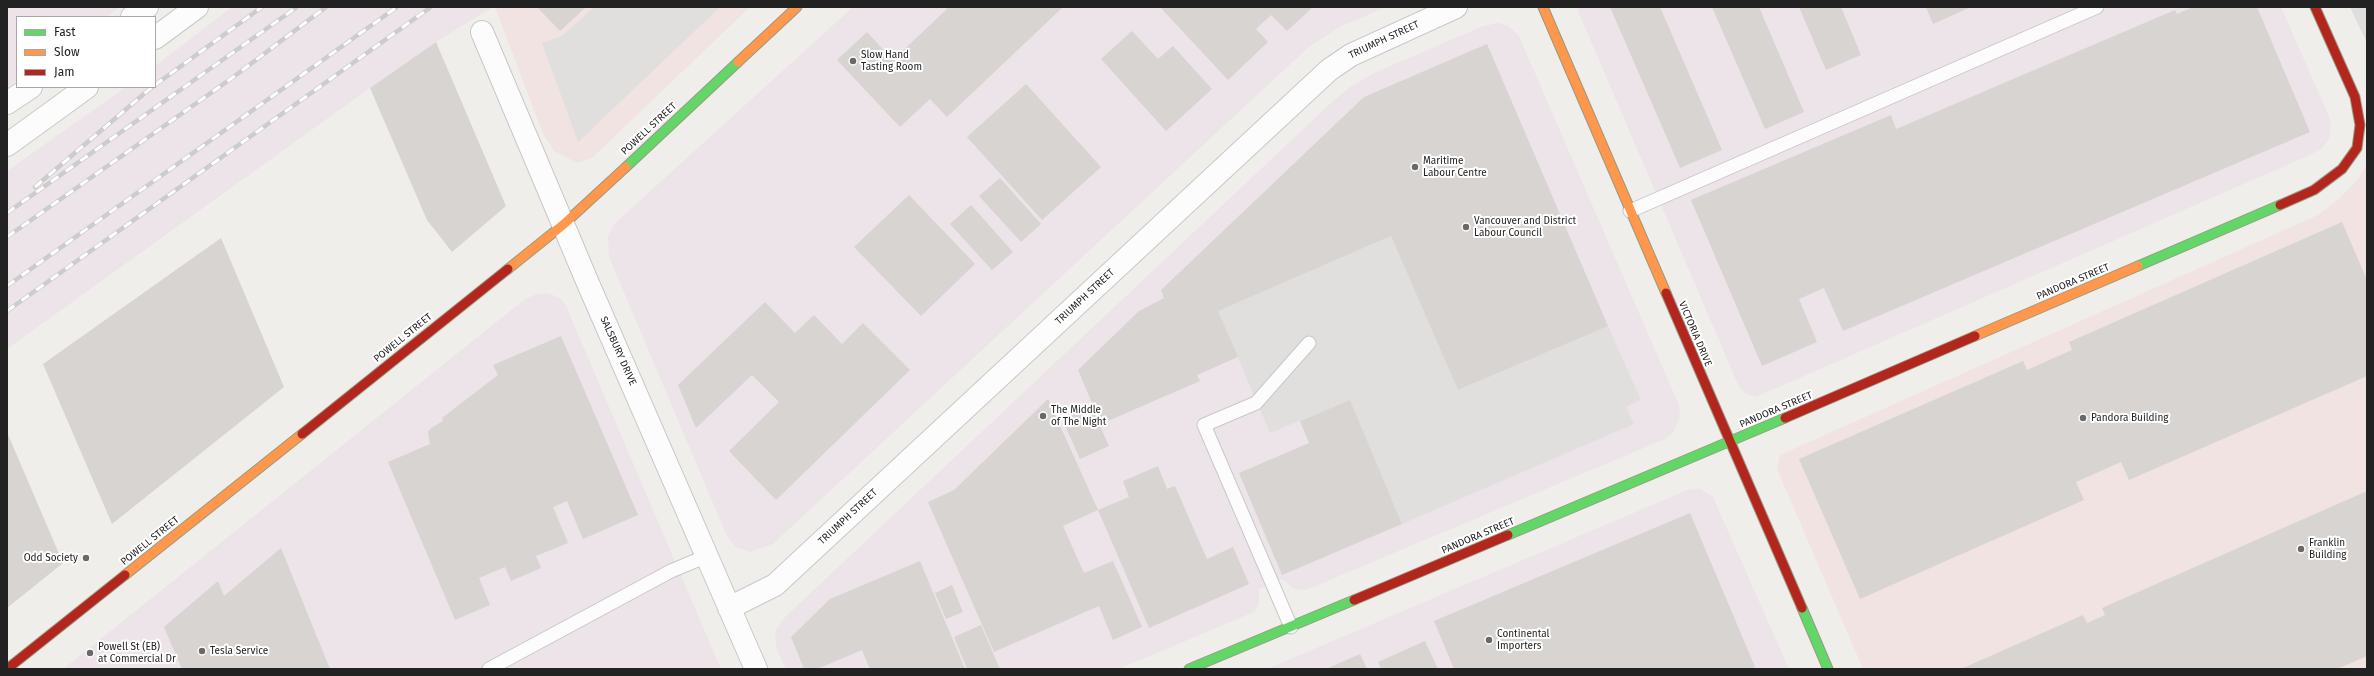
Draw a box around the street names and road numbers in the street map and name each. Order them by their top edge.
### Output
street label: TRIUMPH STREET [1347,18,1421,62]
street label: POWELL STREET [619,100,679,158]
street label: PANDORA STREET [2035,261,2111,303]
street label: TRIUMPH STREET [1053,267,1117,327]
street label: VICTORIA DRIVE [1676,300,1714,368]
street label: POWELL STREET [372,311,434,365]
street label: SALSBURY DRIVE [597,315,639,387]
street label: PANDORA STREET [1738,389,1814,431]
street label: TRIUMPH STREET [816,487,880,547]
street label: POWELL STREET [119,514,181,568]
street label: PANDORA STREET [1440,515,1516,557]

